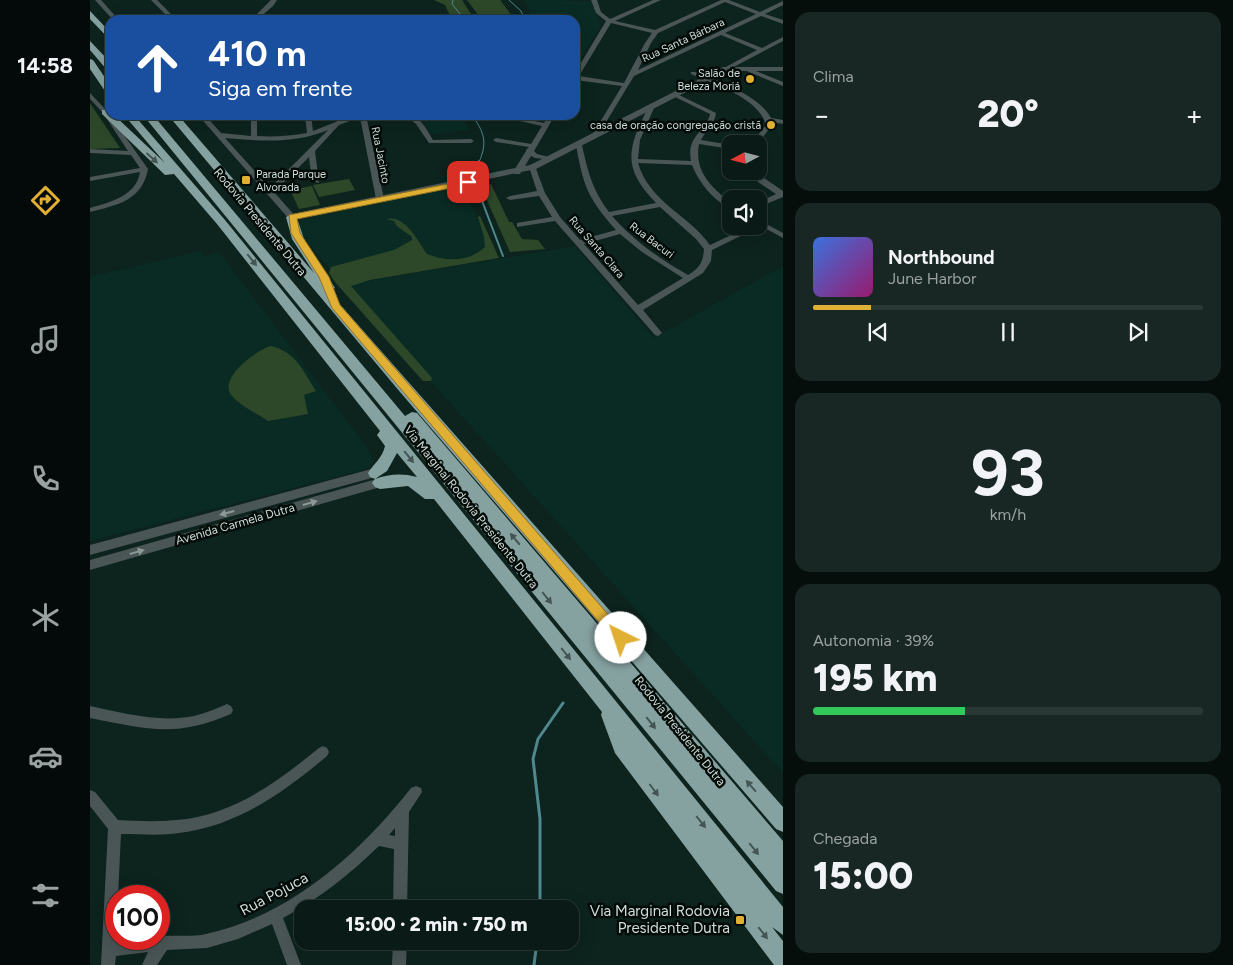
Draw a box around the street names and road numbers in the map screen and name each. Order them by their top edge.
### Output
street label: Rua Santa Bárbara [640,16,727,65]
street label: Rua Jacinto [369,125,392,185]
street label: Rodovia Presidente Dutra [211,165,309,279]
street label: Rua Santa Clara [566,214,627,281]
street label: Rua Bacuri [627,220,676,261]
street label: Via Marginal Rodovia Presidente Dutra [401,423,541,591]
street label: Avenida Carmela Dutra [174,500,296,548]
street label: Rodovia Presidente Dutra [632,674,728,788]
street label: Rua Pojuca [237,869,311,919]

